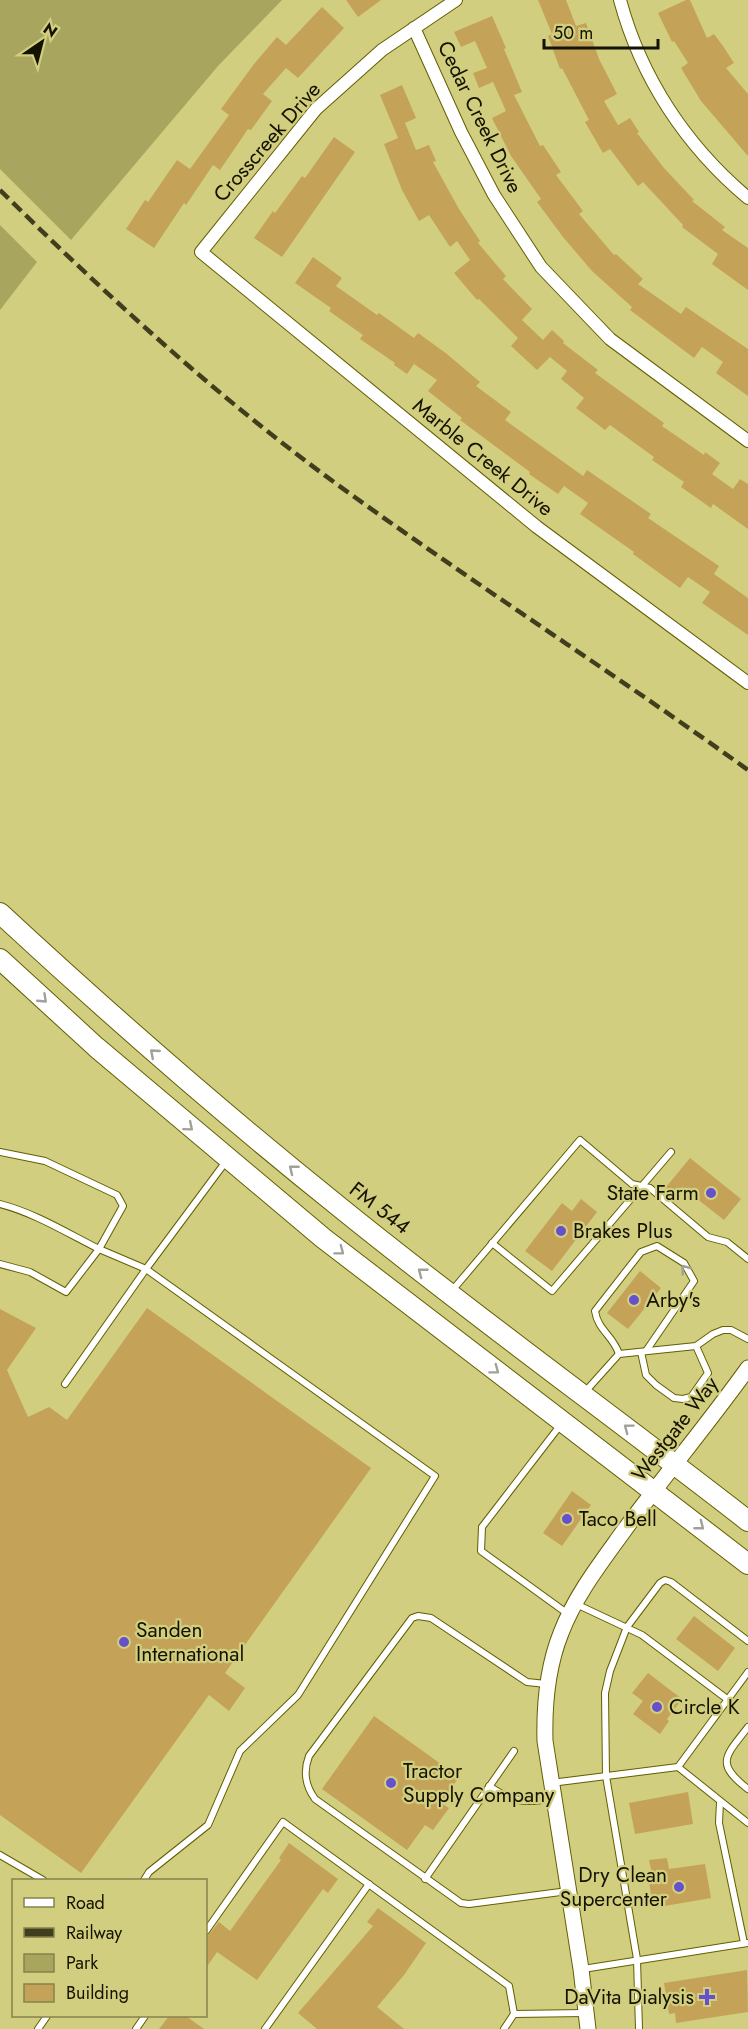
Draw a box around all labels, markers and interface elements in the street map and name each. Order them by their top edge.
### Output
north arrow [12,12,72,72]
scale bar [544,12,658,50]
text: N [39,17,62,43]
text: 50 m [553,20,593,46]
street label: Cedar Creek Drive [430,36,530,198]
street label: Crosscreek Drive [206,75,328,209]
street label: Marble Creek Drive [406,391,560,523]
one-way arrow [36,991,47,1002]
one-way arrow [150,1049,161,1060]
one-way arrow [182,1120,193,1131]
one-way arrow [289,1166,300,1177]
street label: FM 544 [343,1175,417,1241]
place label: State Farm [607,1178,699,1208]
marker: State Farm [704,1186,718,1200]
place label: Brakes Plus [573,1216,672,1246]
marker: Brakes Plus [554,1224,568,1238]
one-way arrow [333,1244,344,1255]
one-way arrow [682,1264,693,1275]
one-way arrow [418,1268,429,1279]
place label: Arby's [646,1285,700,1315]
marker: Arby's [627,1293,641,1307]
one-way arrow [488,1362,499,1373]
street label: Westgate Way [625,1370,726,1488]
one-way arrow [623,1424,634,1435]
place label: Taco Bell [579,1504,657,1534]
marker: Taco Bell [560,1512,574,1526]
one-way arrow [693,1519,704,1530]
place label: Sanden International [136,1615,244,1669]
marker: Sanden International [117,1635,131,1649]
place label: Circle K [669,1692,740,1722]
marker: Circle K [650,1700,664,1714]
place label: Tractor Supply Company [403,1756,555,1810]
marker: Tractor Supply Company [384,1776,398,1790]
place label: Dry Clean Supercenter [560,1860,668,1914]
legend [12,1879,207,2017]
marker: Dry Clean Supercenter [672,1880,686,1894]
text: Road [66,1890,105,1916]
text: Railway [66,1920,122,1946]
text: Park [66,1950,98,1976]
text: Building [66,1980,129,2006]
place label: DaVita Dialysis [564,1982,694,2012]
marker: DaVita Dialysis [698,1988,716,2006]

